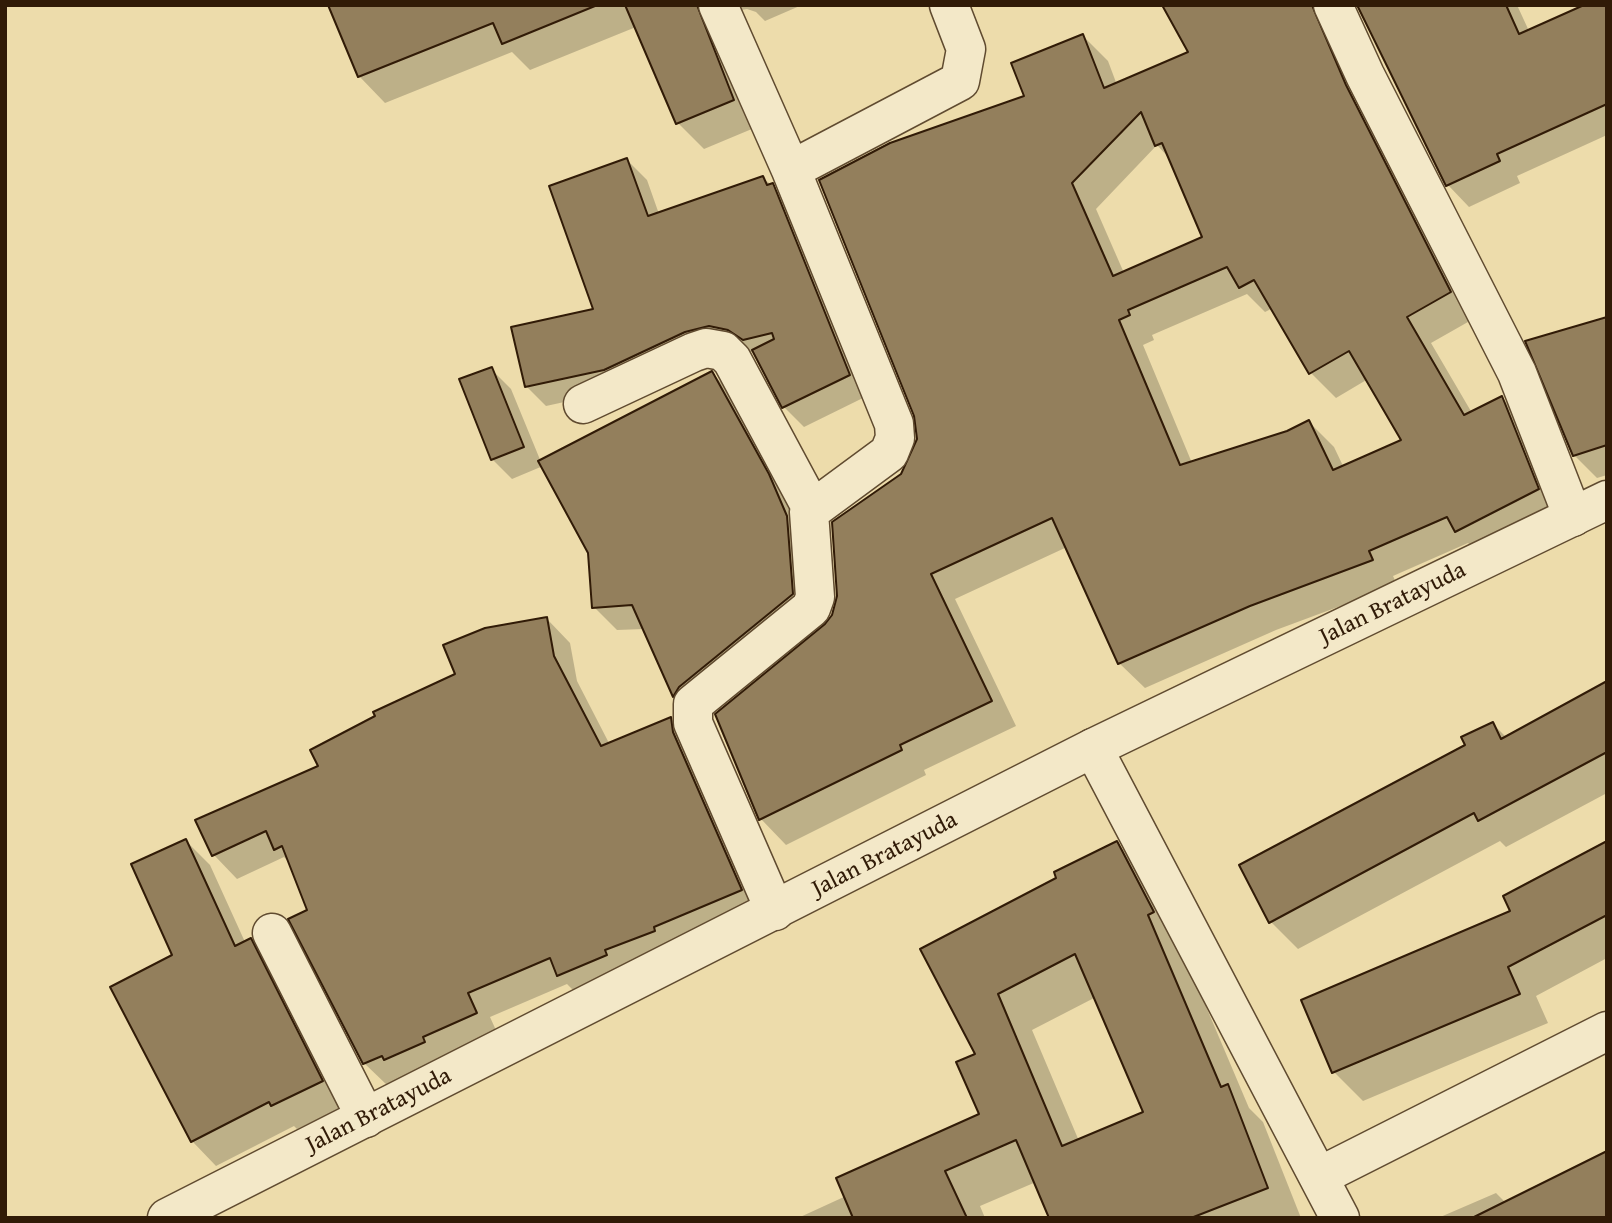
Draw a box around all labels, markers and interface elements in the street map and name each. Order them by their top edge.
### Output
street label: Jalan Bratayuda [1315,556,1471,652]
street label: Jalan Bratayuda [808,806,962,904]
street label: Jalan Bratayuda [302,1062,456,1160]

